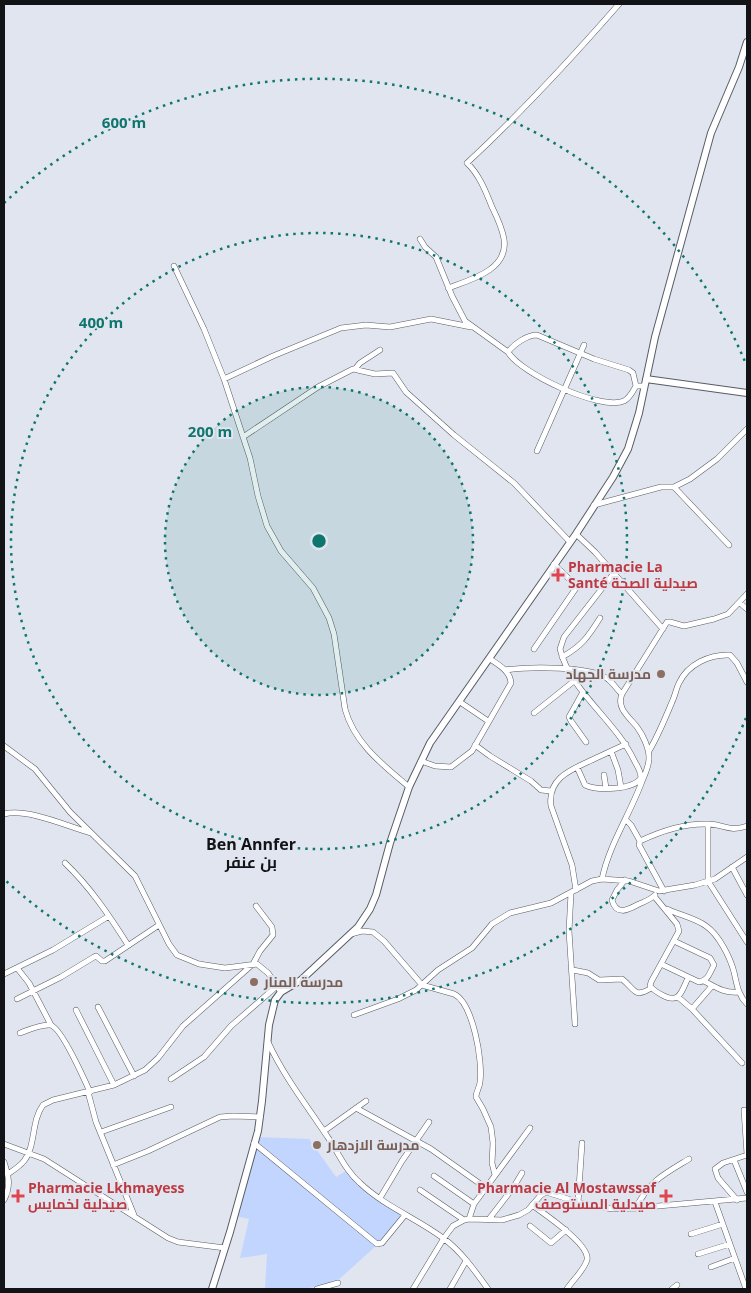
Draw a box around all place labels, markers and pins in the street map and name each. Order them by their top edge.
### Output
centre of rings [310,532,328,550]
place label: Pharmacie La Santé صيدلية الصحة [568,557,698,592]
marker: Pharmacie La Santé صيدلية الصحة [552,569,564,581]
place label: مدرسة الجهاد [566,664,651,683]
marker: مدرسة الجهاد [655,668,667,680]
place label: مدرسة المنار [263,972,343,991]
marker: مدرسة المنار [248,976,260,988]
place label: مدرسة الازدهار [326,1135,420,1154]
marker: مدرسة الازدهار [311,1139,323,1151]
place label: Pharmacie Lkhmayess صيدلية لخمايس [28,1178,185,1213]
place label: Pharmacie Al Mostawssaf صيدلية المستوصف [477,1178,658,1213]
marker: Pharmacie Lkhmayess صيدلية لخمايس [12,1190,24,1202]
marker: Pharmacie Al Mostawssaf صيدلية المستوصف [660,1190,672,1202]

